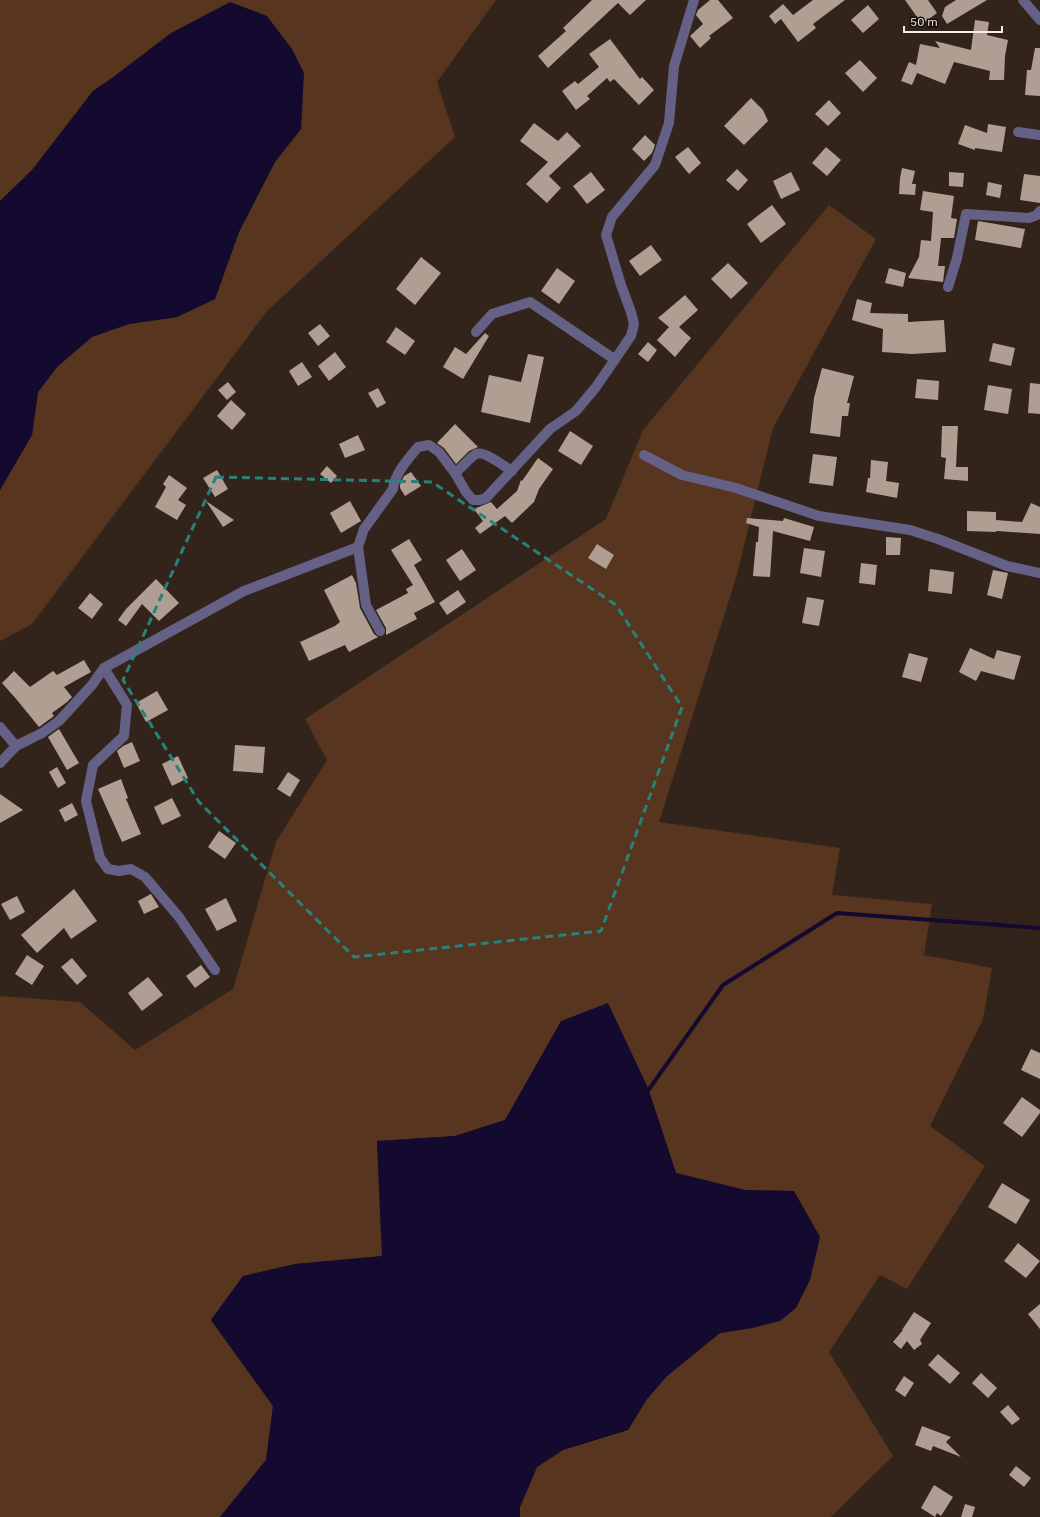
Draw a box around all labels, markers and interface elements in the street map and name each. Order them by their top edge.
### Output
scale bar [904,8,1002,34]
text: 50 m [910,14,938,29]

